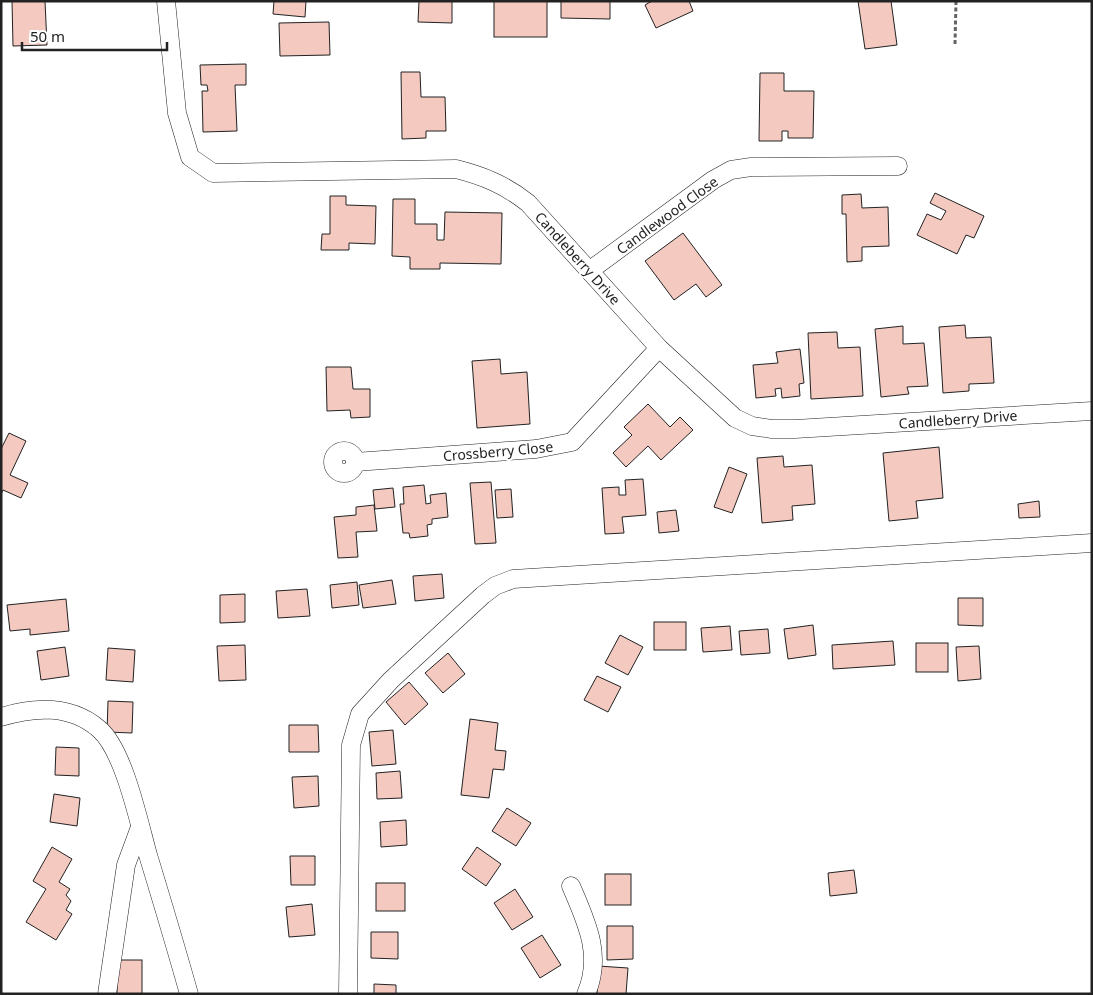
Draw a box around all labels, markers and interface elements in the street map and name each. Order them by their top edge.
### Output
scale bar [22,20,168,52]
text: 50 m [30,26,65,46]
street label: Candlewood Close [613,172,722,258]
street label: Candleberry Drive [531,207,625,309]
street label: Candleberry Drive [898,405,1018,433]
street label: Crossberry Close [442,437,554,465]

